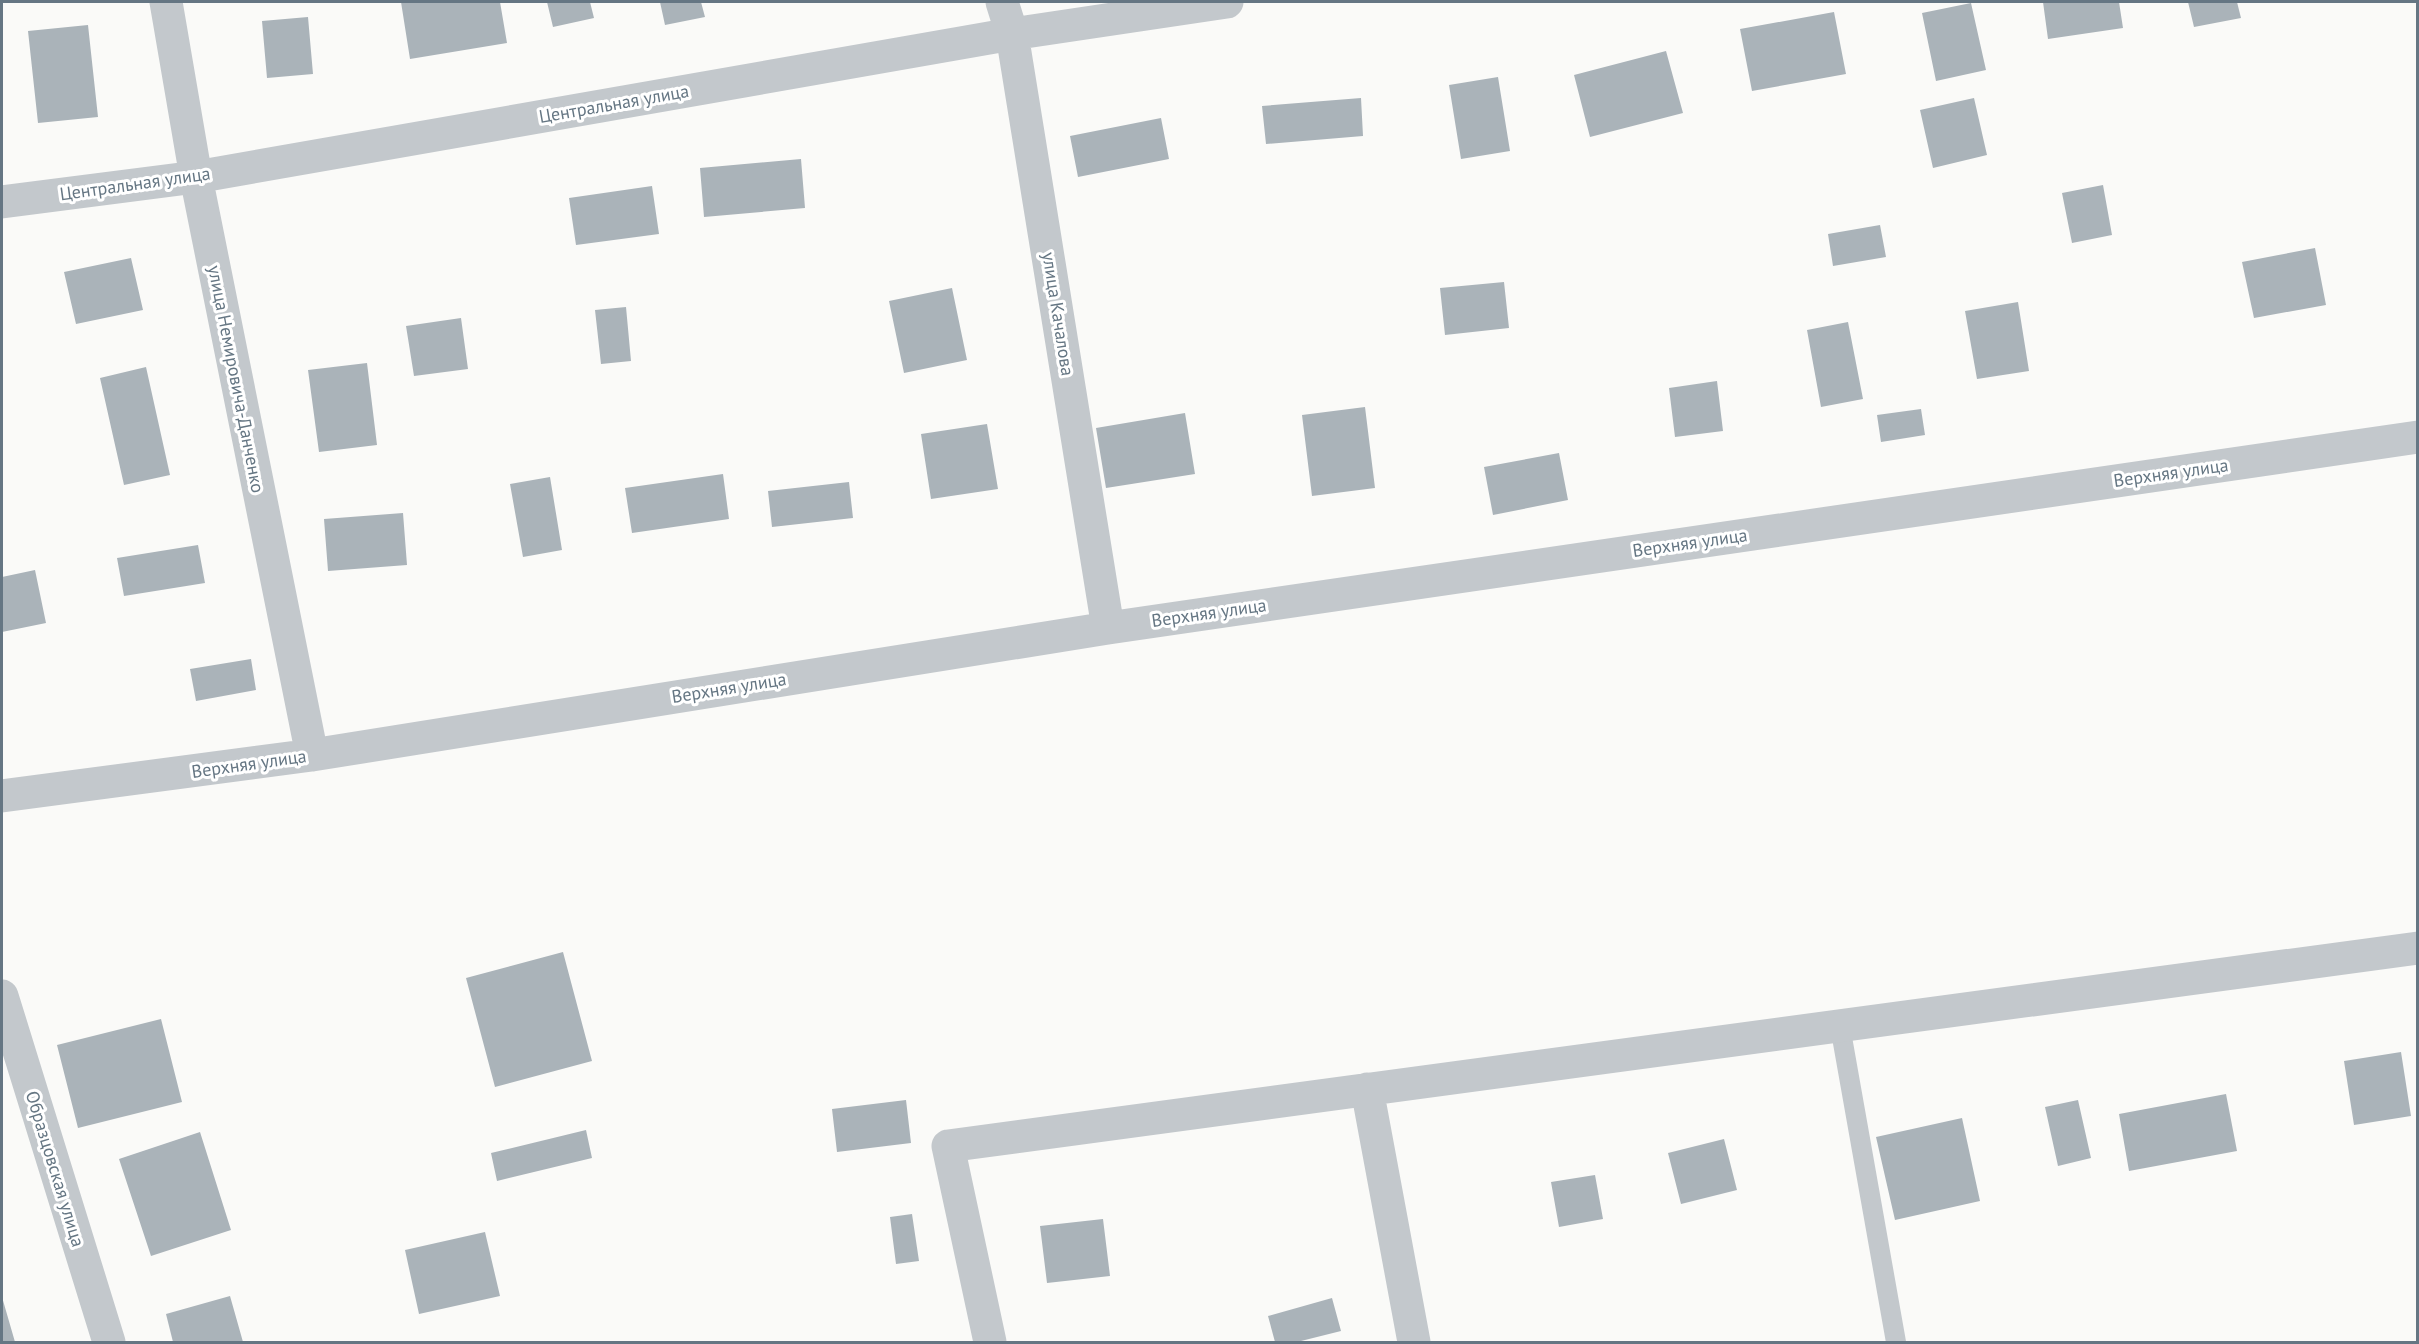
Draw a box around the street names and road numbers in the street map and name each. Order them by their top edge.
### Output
street label: Центральная улица [537,79,691,128]
street label: Центральная улица [58,162,212,205]
street label: улица Качалова [1037,250,1080,377]
street label: улица Немировича-Данченко [203,263,270,495]
street label: Верхняя улица [2112,453,2230,492]
street label: Верхняя улица [1631,523,1749,562]
street label: Верхняя улица [1150,593,1268,632]
street label: Верхняя улица [670,667,788,708]
street label: Верхняя улица [190,744,308,783]
street label: Образцовская улица [21,1088,90,1250]

